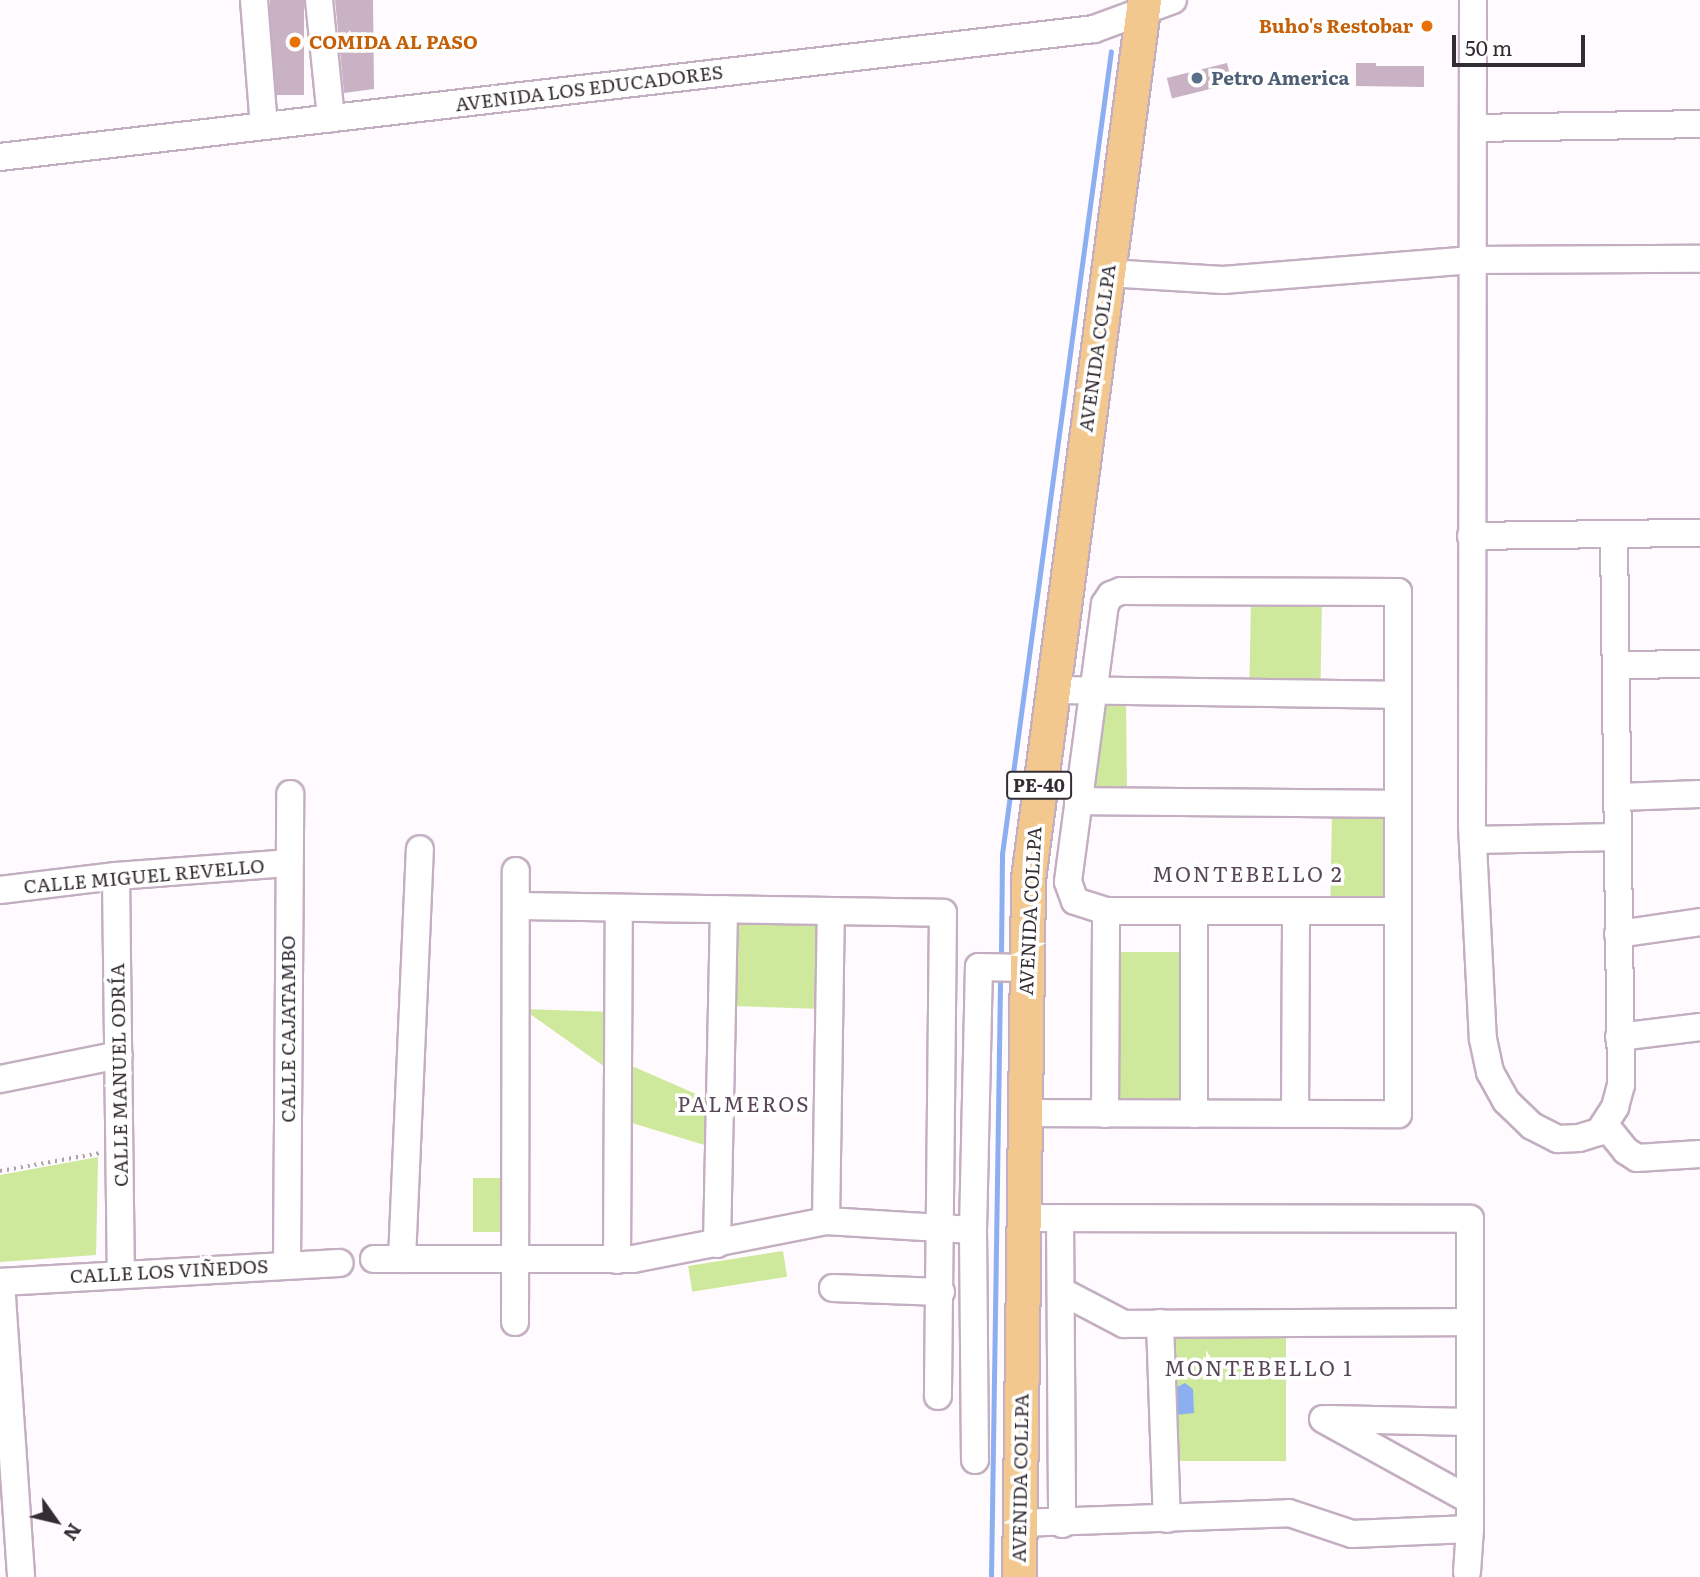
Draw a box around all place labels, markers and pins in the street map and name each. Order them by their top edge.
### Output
place label: Buho's Restobar [1259,15,1413,37]
marker: Buho's Restobar [1419,18,1435,34]
place label: COMIDA AL PASO [309,31,478,53]
marker: COMIDA AL PASO [287,34,303,50]
place label: Petro America [1211,67,1349,89]
marker: Petro America [1189,70,1205,86]

